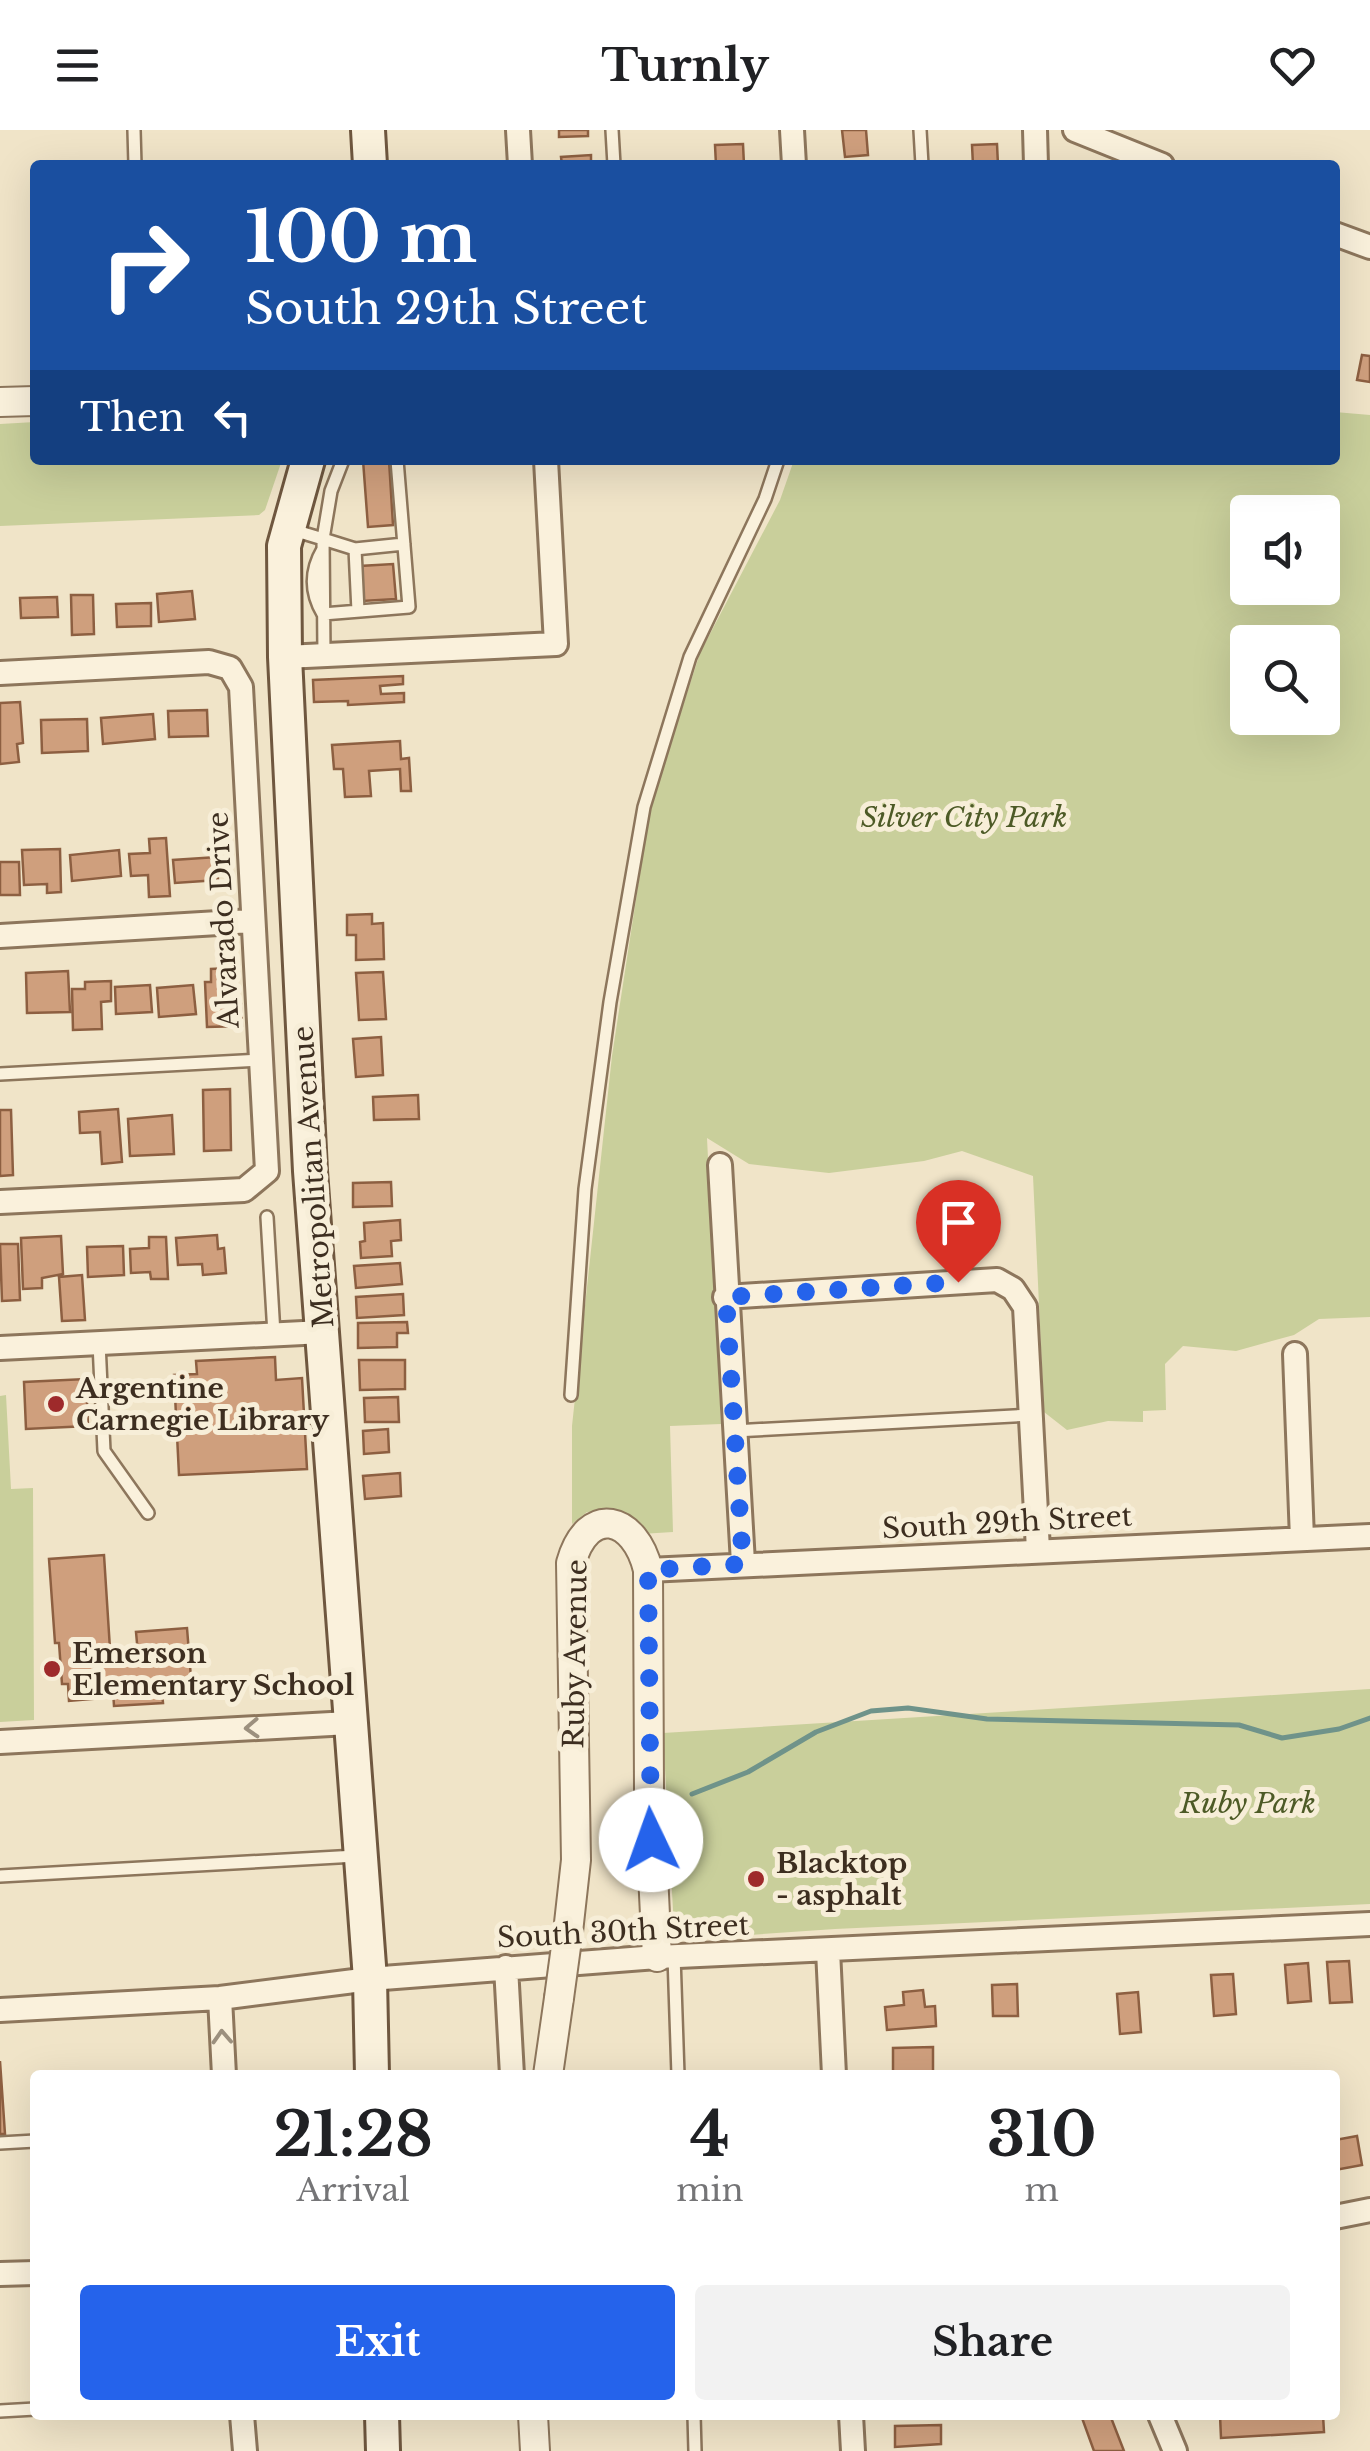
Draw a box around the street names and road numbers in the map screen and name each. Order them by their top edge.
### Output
street label: Alvarado Drive [200,811,247,1030]
street label: Metropolitan Avenue [285,1025,342,1329]
street label: South 29th Street [881,1498,1133,1547]
street label: Ruby Avenue [556,1559,595,1749]
street label: South 30th Street [496,1907,750,1956]

